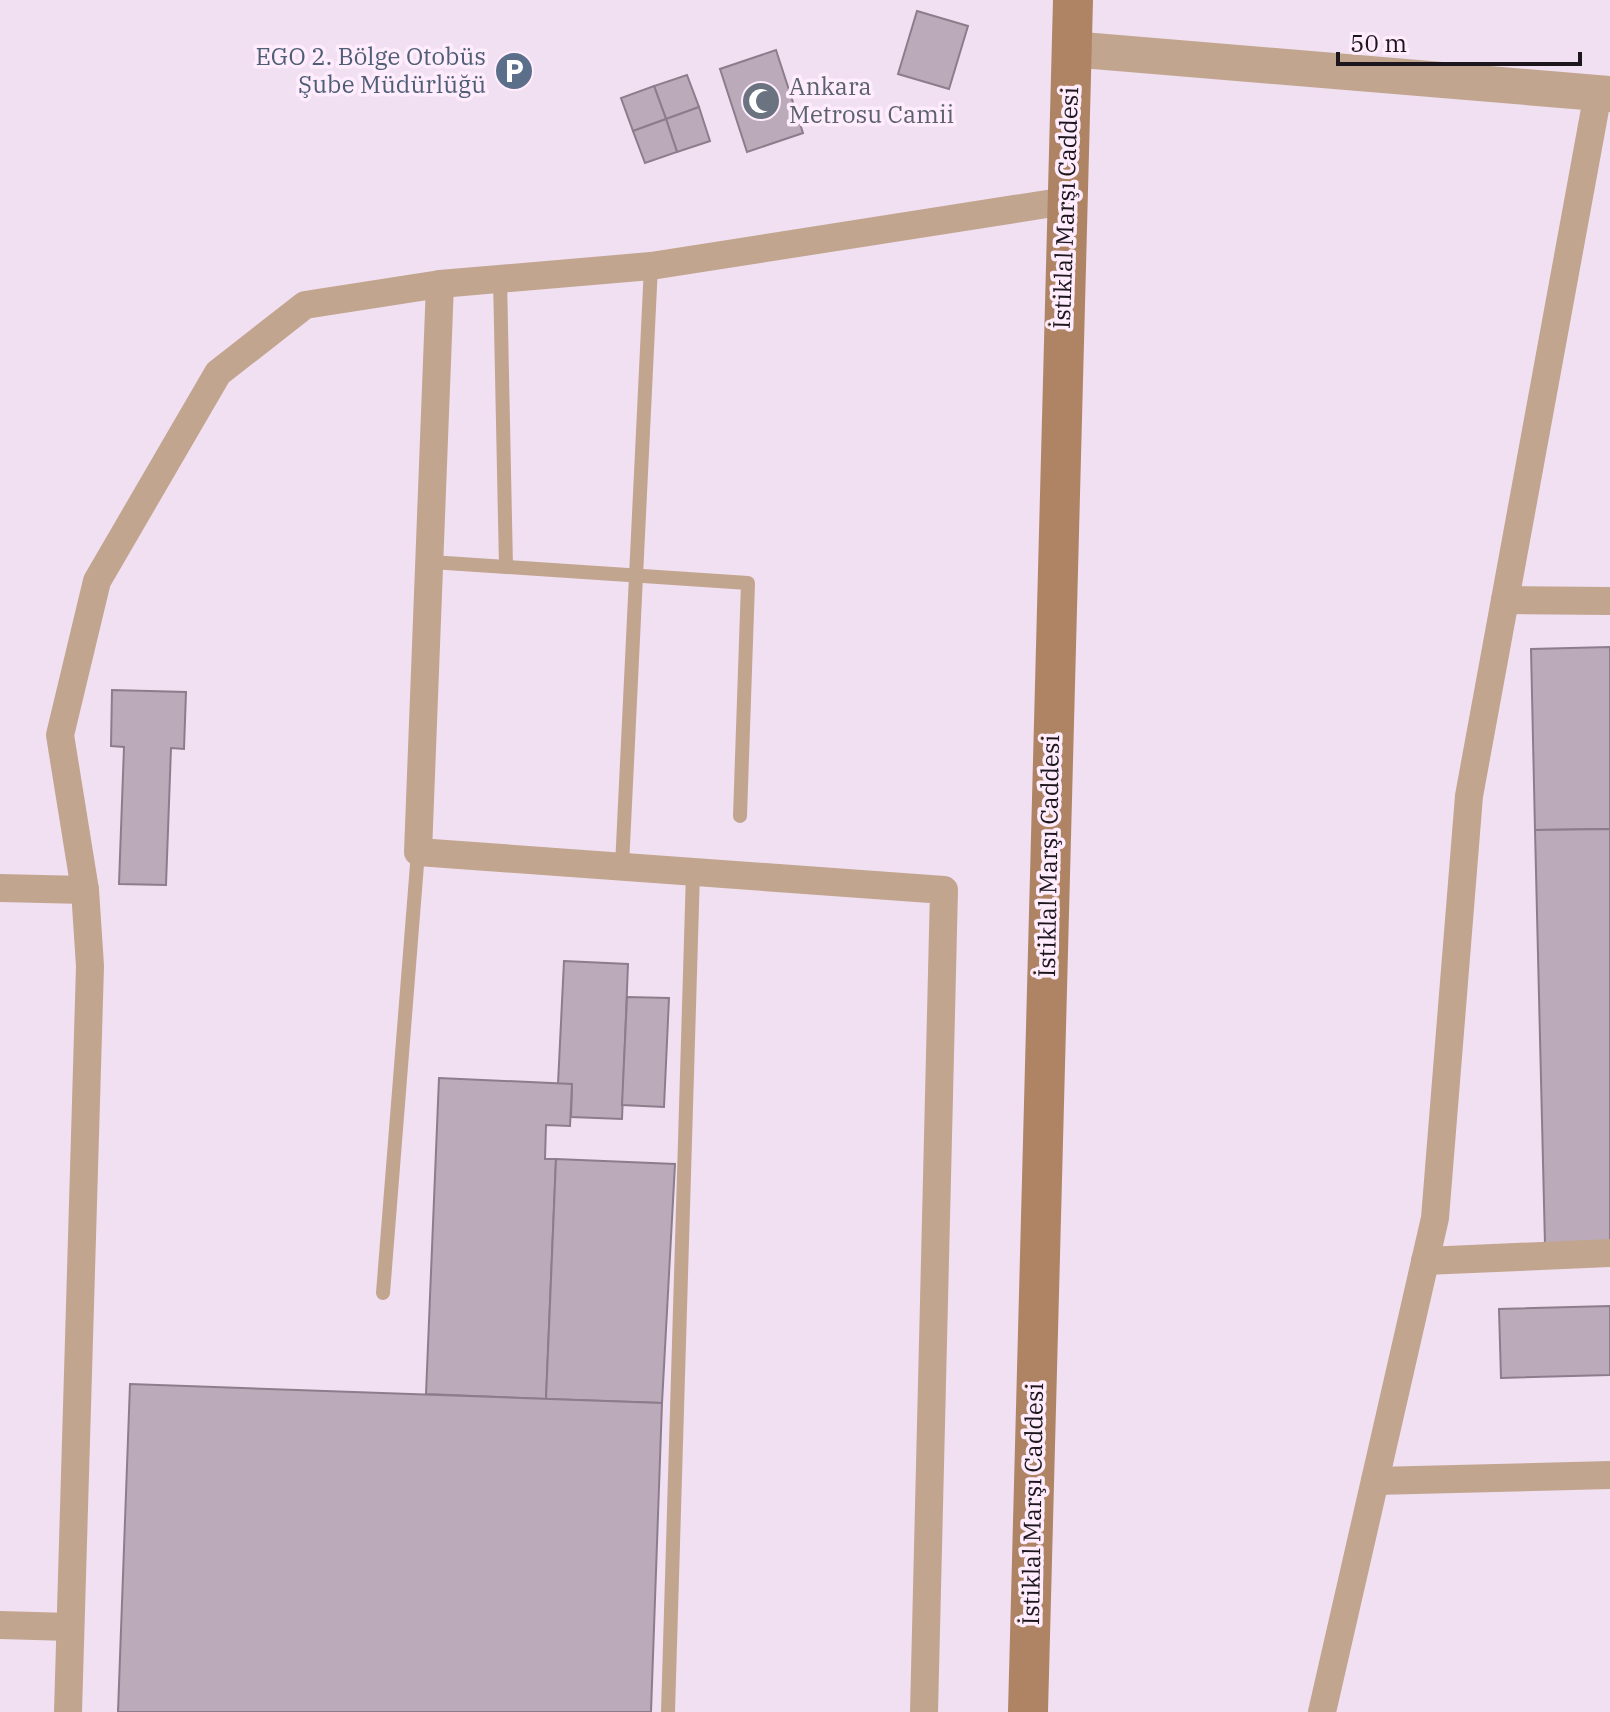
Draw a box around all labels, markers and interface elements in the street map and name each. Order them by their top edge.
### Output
scale bar [1338,16,1580,66]
text: 50 m [1350,27,1407,59]
place label: EGO 2. Bölge Otobüs Şube Müdürlüğü [255,40,486,100]
parking icon: EGO 2. Bölge Otobüs Şube Müdürlüğü [493,50,535,92]
place label: Ankara Metrosu Camii [789,70,954,130]
mosque icon: Ankara Metrosu Camii [740,80,782,122]
street label: İstiklal Marşı Caddesi [1045,86,1085,330]
street label: İstiklal Marşı Caddesi [1030,735,1066,977]
street label: İstiklal Marşı Caddesi [1014,1383,1050,1625]

